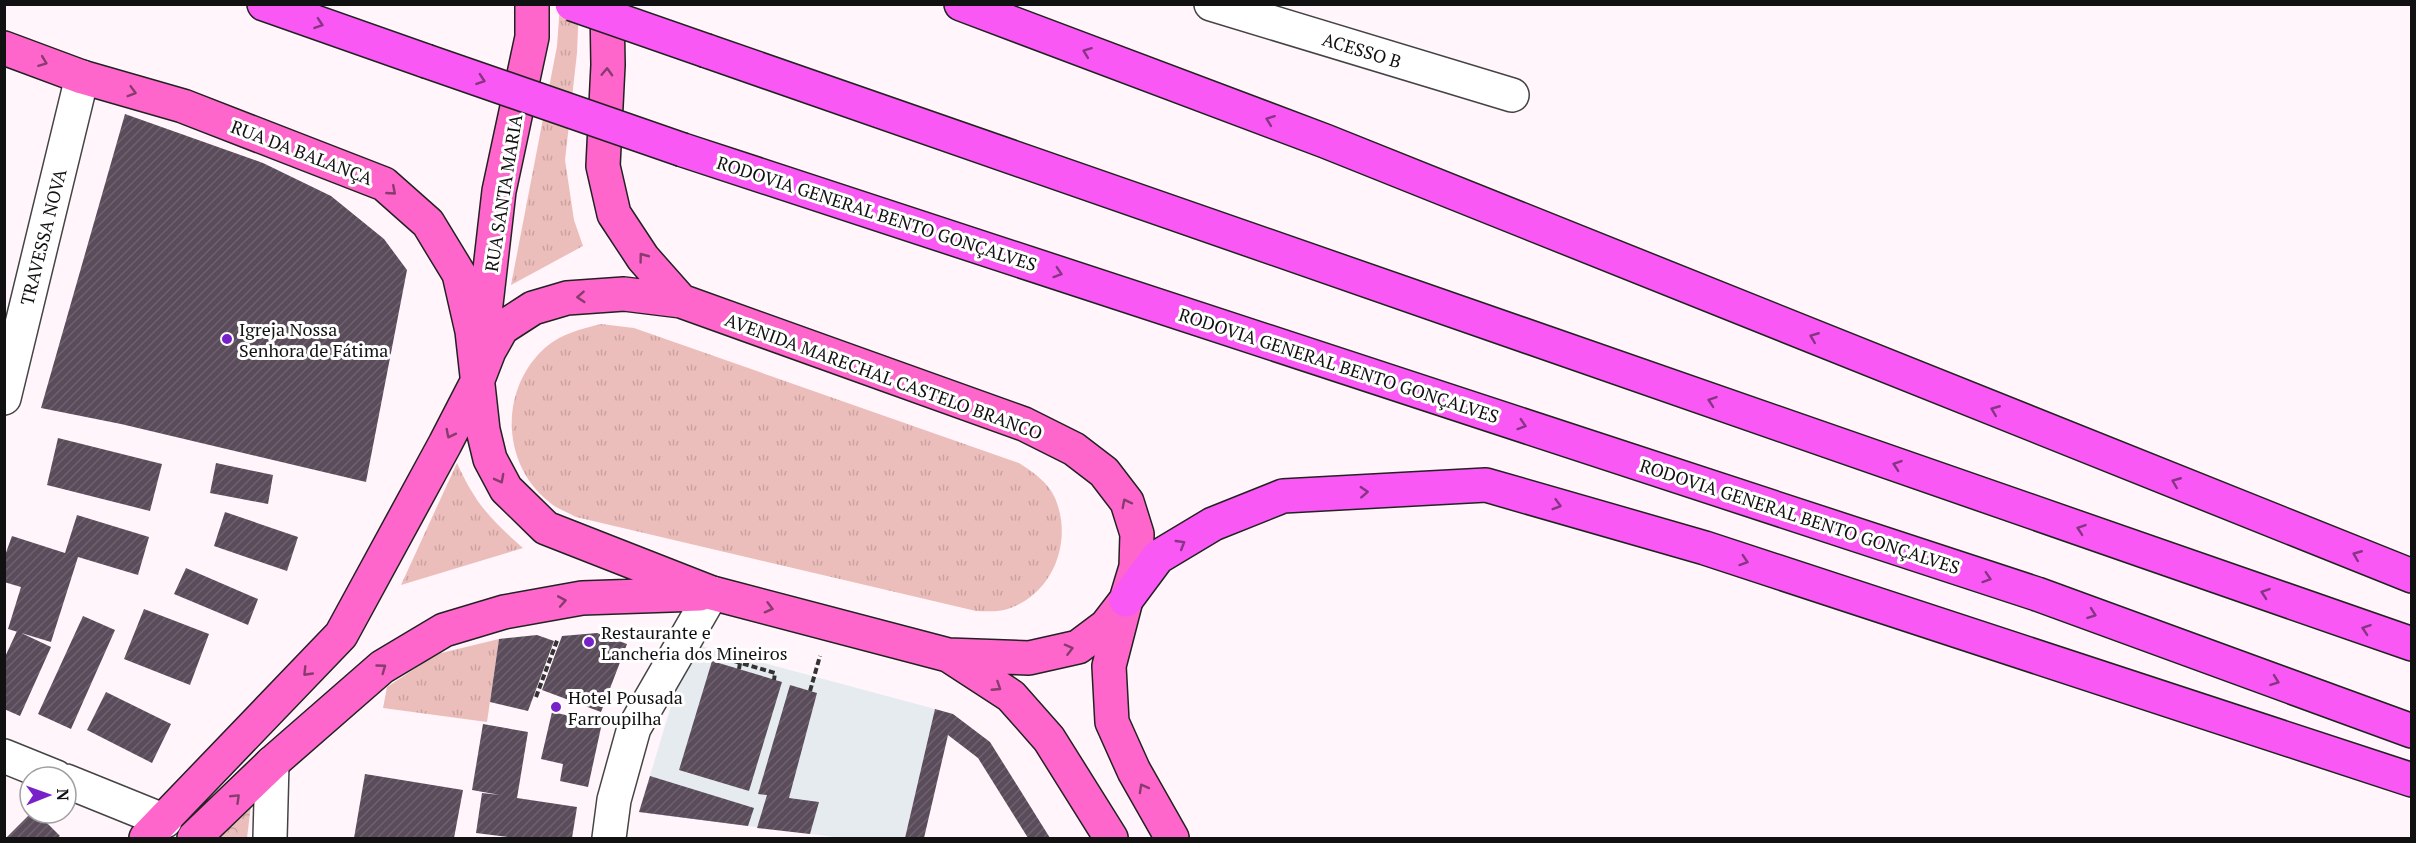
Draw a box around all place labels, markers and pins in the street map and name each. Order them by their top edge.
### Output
place label: Igreja Nossa Senhora de Fátima [239,317,388,362]
marker: Igreja Nossa Senhora de Fátima [220,332,234,346]
place label: Restaurante e Lancheria dos Mineiros [601,620,787,665]
marker: Restaurante e Lancheria dos Mineiros [582,635,596,649]
place label: Hotel Pousada Farroupilha [568,685,683,730]
marker: Hotel Pousada Farroupilha [549,700,563,714]

